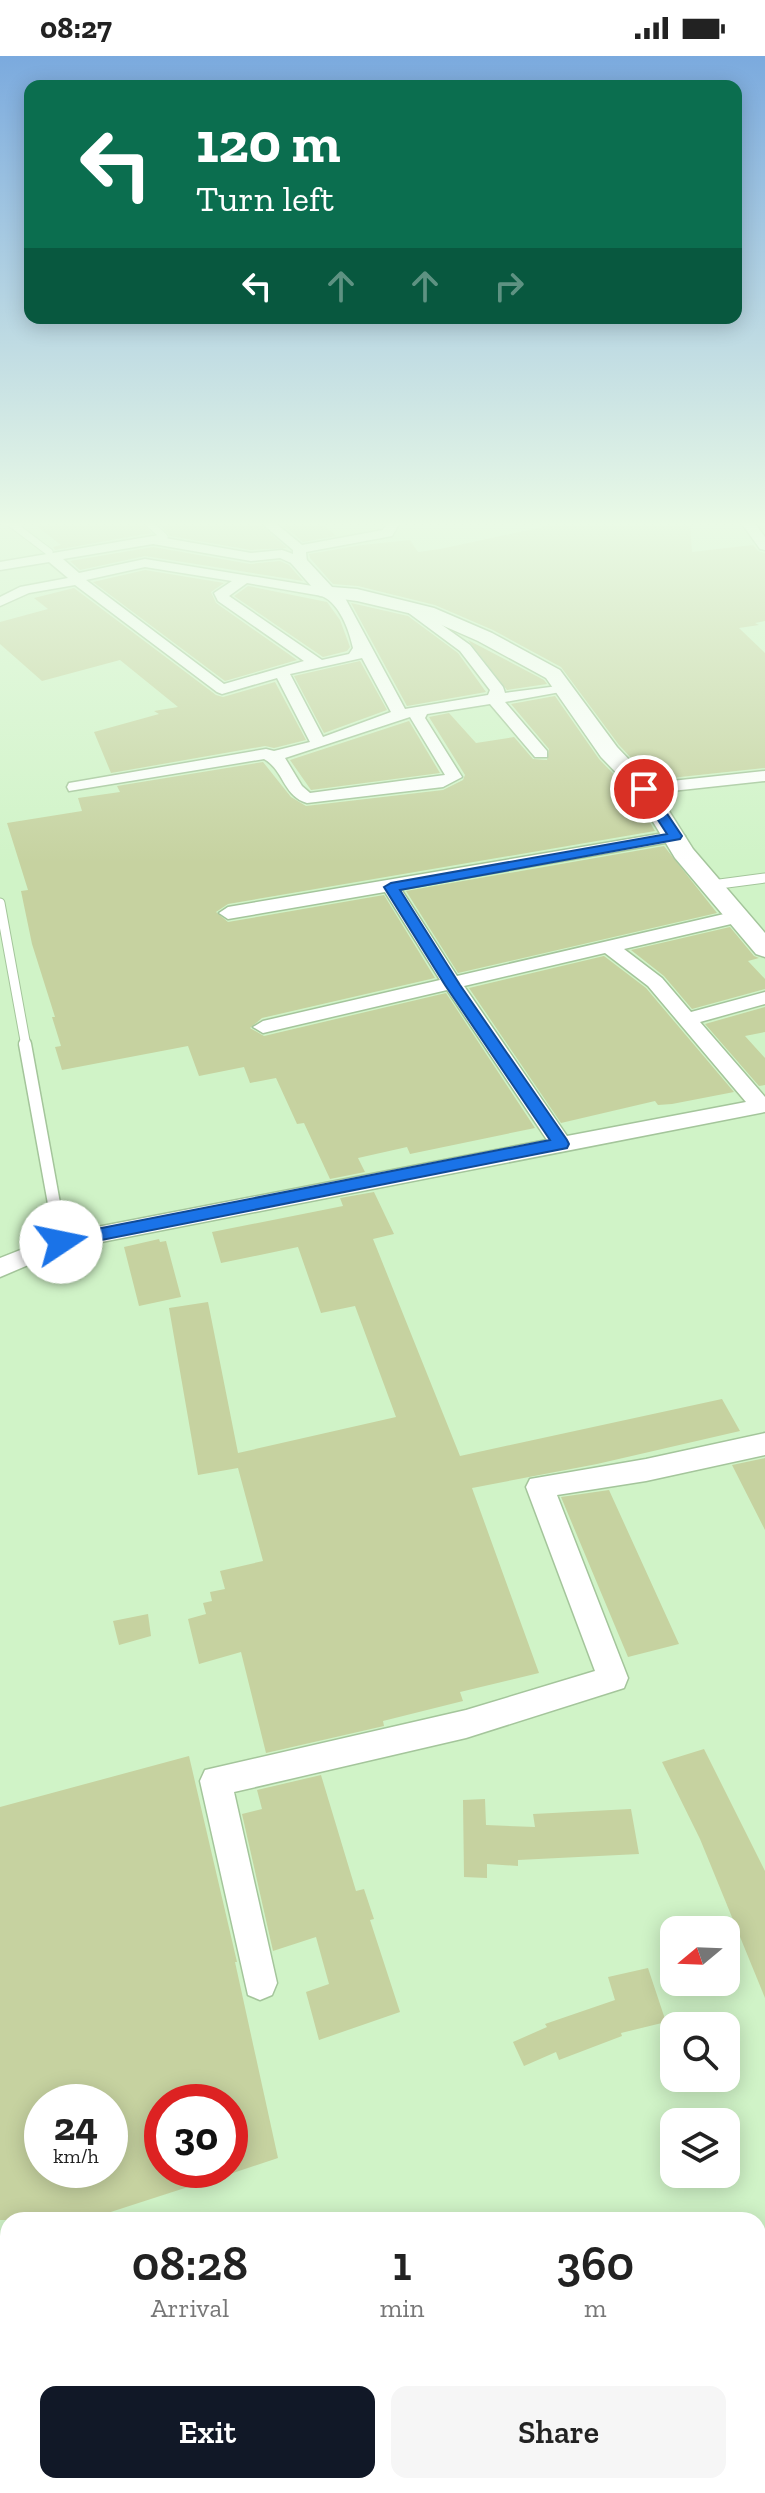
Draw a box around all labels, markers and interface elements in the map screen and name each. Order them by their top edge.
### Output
text: 08:27 [40,10,112,46]
text: 120 m [196,109,340,176]
icon: left [64,112,168,216]
text: Turn left [196,177,334,220]
icon: left [235,264,279,308]
icon: ahead [319,264,363,308]
icon: ahead [403,264,447,308]
icon: right [487,264,531,308]
pin [610,755,678,823]
icon: arrive [622,767,666,811]
position arrow [19,1200,103,1284]
north arrow [660,1916,740,1996]
map controls [660,1916,740,2188]
button: search [660,2012,740,2092]
speed limit sign: 30 [144,2084,248,2188]
text: 24 [54,2102,98,2150]
button: layers [660,2108,740,2188]
text: km/h [53,2144,99,2168]
text: 08:28 [132,2235,248,2292]
text: 1 [393,2235,412,2292]
text: 360 [556,2235,634,2292]
text: Arrival [151,2292,229,2324]
text: min [380,2292,424,2324]
text: m [584,2292,606,2324]
button: Exit [40,2386,375,2478]
button: Share [391,2386,726,2478]

